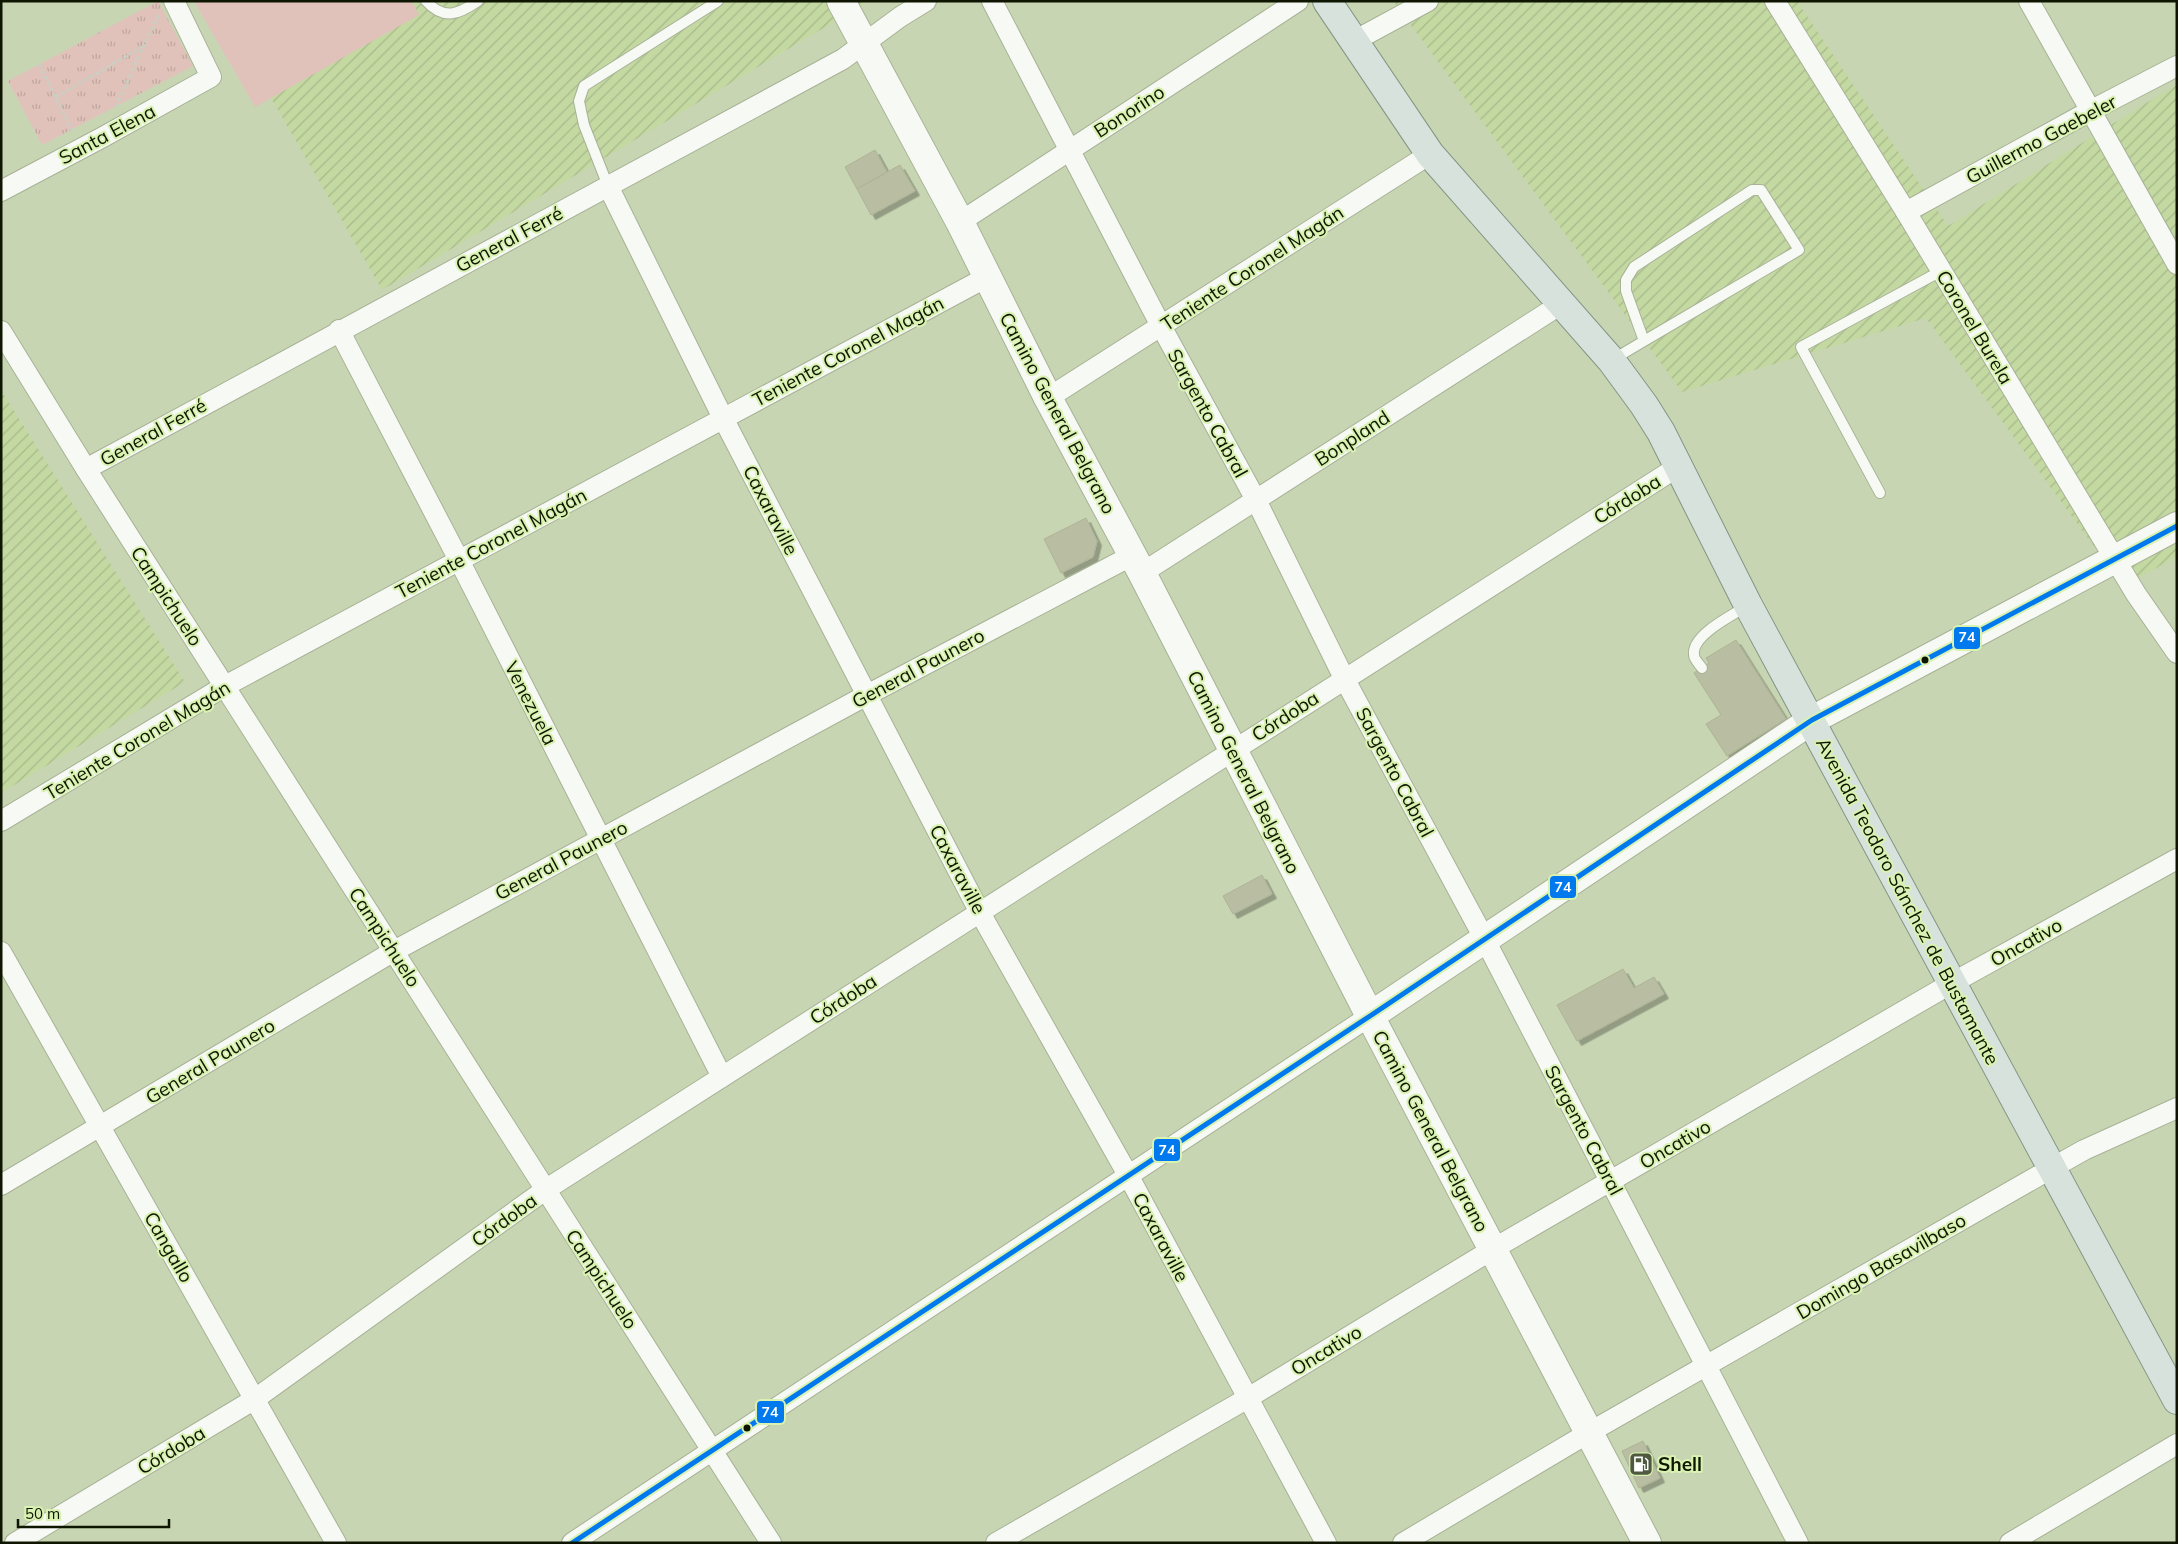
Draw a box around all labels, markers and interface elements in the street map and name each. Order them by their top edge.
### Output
street label: Bonorino [1089,79,1169,143]
street label: Guillermo Gaebeler [1962,89,2121,189]
street label: Santa Elena [55,99,159,169]
street label: Teniente Coronel Magán [1156,200,1348,336]
street label: General Ferré [451,201,567,277]
street label: Coronel Burela [1932,266,2018,388]
street label: Teniente Coronel Magán [748,290,948,412]
street label: Camino General Belgrano [995,308,1121,518]
street label: Sargento Cabral [1163,344,1253,482]
street label: General Ferré [96,393,210,471]
street label: Bonpland [1310,405,1394,471]
street label: Caxaraville [738,461,804,559]
street label: Córdoba [1589,469,1665,529]
street label: Teniente Coronel Magán [391,482,591,604]
street label: Campichuelo [126,542,208,650]
street label: General Paunero [848,623,988,713]
line badge: 74 [1953,626,1981,650]
text: 74 [1959,628,1976,646]
unlabelled marker [1920,655,1930,665]
street label: Venezuela [500,657,562,749]
street label: Camino General Belgrano [1182,666,1306,878]
street label: Teniente Coronel Magán [40,675,234,805]
street label: Córdoba [1247,686,1323,746]
street label: Sargento Cabral [1351,703,1439,841]
street label: Avenida Teodoro Sánchez de Bustamante [1811,733,2005,1069]
street label: General Paunero [491,815,631,905]
street label: Caxaraville [924,820,992,918]
line badge: 74 [1549,875,1577,899]
text: 74 [1555,878,1572,896]
street label: Campichuelo [344,883,426,991]
street label: Oncativo [1986,912,2066,972]
street label: Córdoba [805,969,881,1029]
street label: General Paunero [141,1013,279,1109]
street label: Camino General Belgrano [1368,1026,1494,1236]
street label: Sargento Cabral [1540,1061,1628,1199]
street label: Oncativo [1635,1114,1715,1174]
line badge: 74 [1153,1138,1181,1162]
text: 74 [1159,1141,1176,1159]
street label: Córdoba [467,1188,541,1252]
street label: Caxaraville [1127,1188,1195,1286]
street label: Cangallo [139,1207,199,1287]
street label: Domingo Basavilbaso [1792,1208,1970,1324]
street label: Campichuelo [561,1225,643,1333]
street label: Oncativo [1286,1319,1366,1381]
line badge: 74 [756,1400,785,1424]
text: 74 [762,1403,779,1421]
street label: Córdoba [133,1420,209,1480]
unlabelled marker [742,1423,752,1433]
fuel station icon: Shell [1628,1451,1654,1477]
place label: Shell [1658,1452,1702,1476]
scale bar [18,1496,169,1528]
text: 50 m [25,1504,60,1523]

